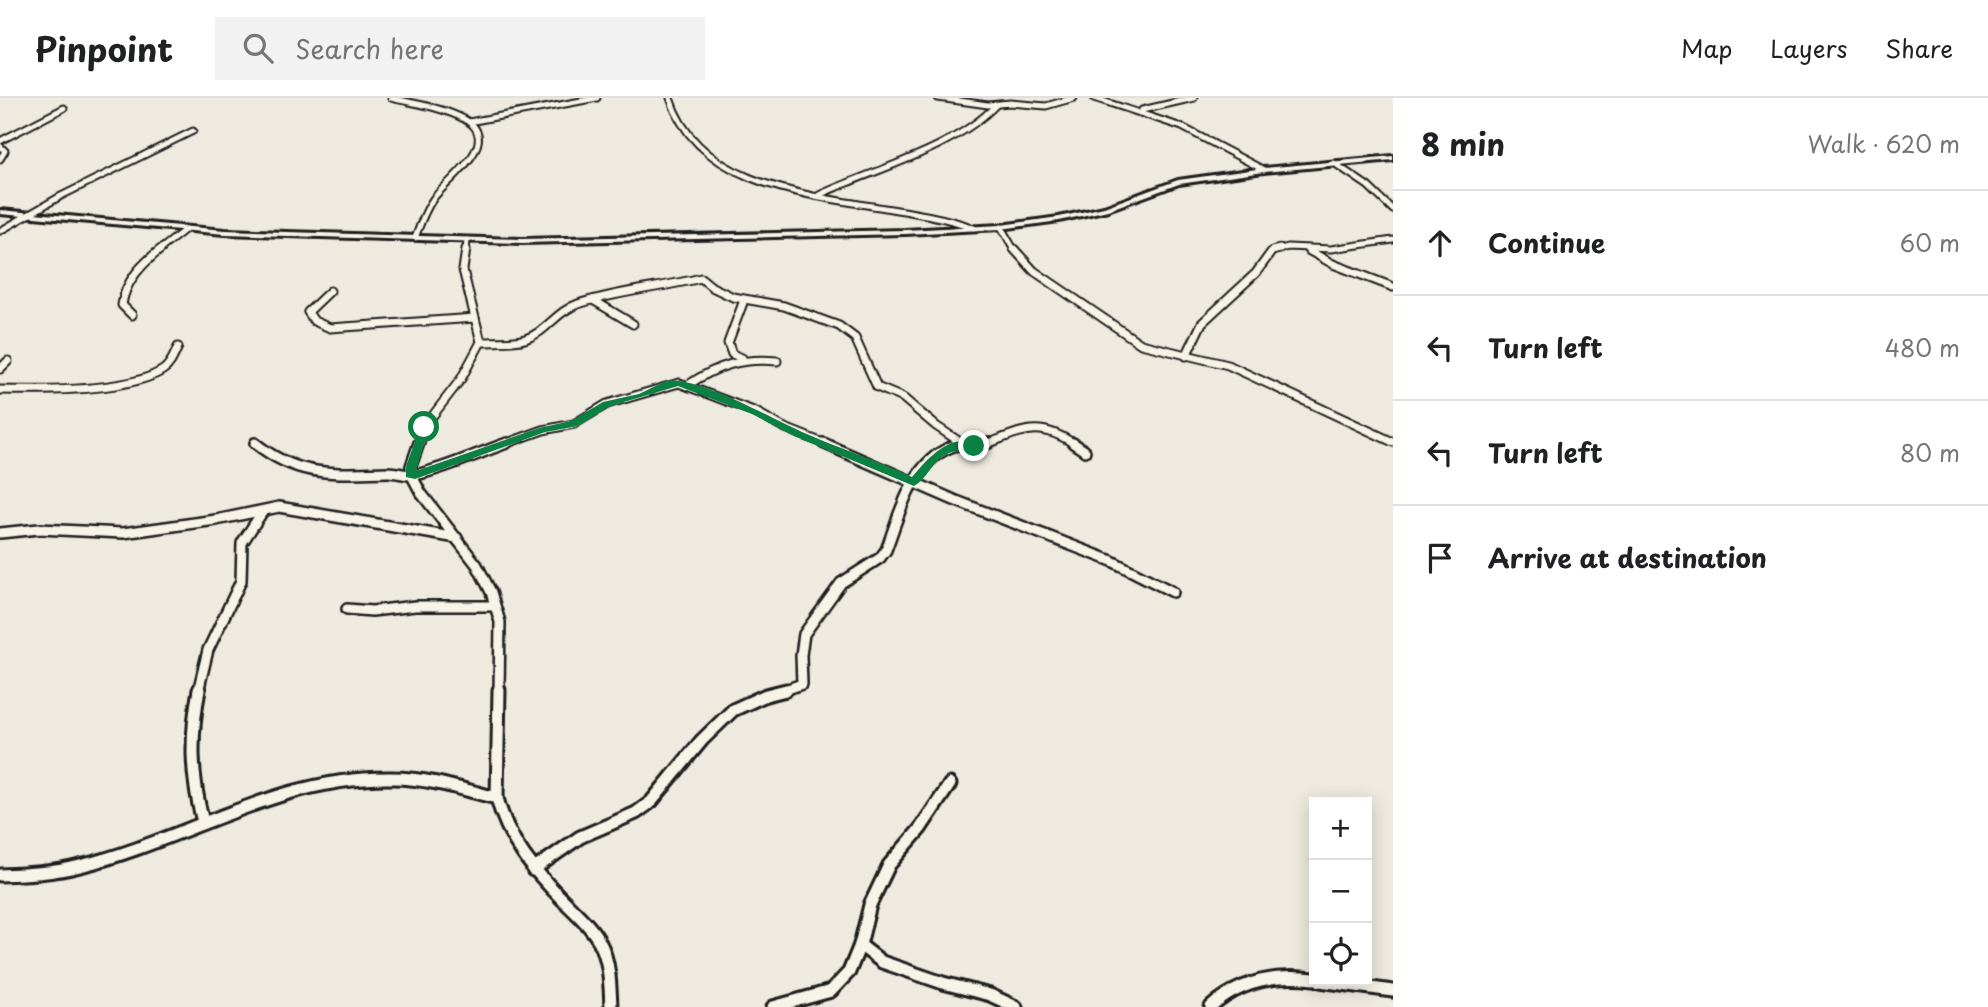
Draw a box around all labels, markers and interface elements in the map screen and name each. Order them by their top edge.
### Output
search box [215,17,705,80]
text: Pinpoint [35,23,173,73]
icon: search [239,29,277,67]
text: Search here [295,29,444,68]
text: Map [1681,30,1732,66]
text: Layers [1770,30,1847,66]
text: Share [1885,30,1953,66]
text: 8 min [1421,121,1505,166]
text: Walk · 620 m [1808,126,1960,161]
text: Continue [1488,223,1605,262]
icon: ahead [1421,224,1459,262]
text: 60 m [1900,225,1960,260]
text: Turn left [1488,328,1603,367]
icon: left [1421,329,1459,367]
text: 480 m [1885,330,1960,365]
route start [408,411,439,442]
route end [958,430,989,461]
text: Turn left [1488,433,1603,472]
icon: left [1421,434,1459,472]
text: 80 m [1900,435,1960,470]
text: Arrive at destination [1488,538,1767,577]
icon: arrive [1421,539,1459,577]
map controls [1309,797,1372,986]
button: + [1309,797,1372,860]
button: − [1309,860,1372,923]
button: locate [1309,923,1372,986]

